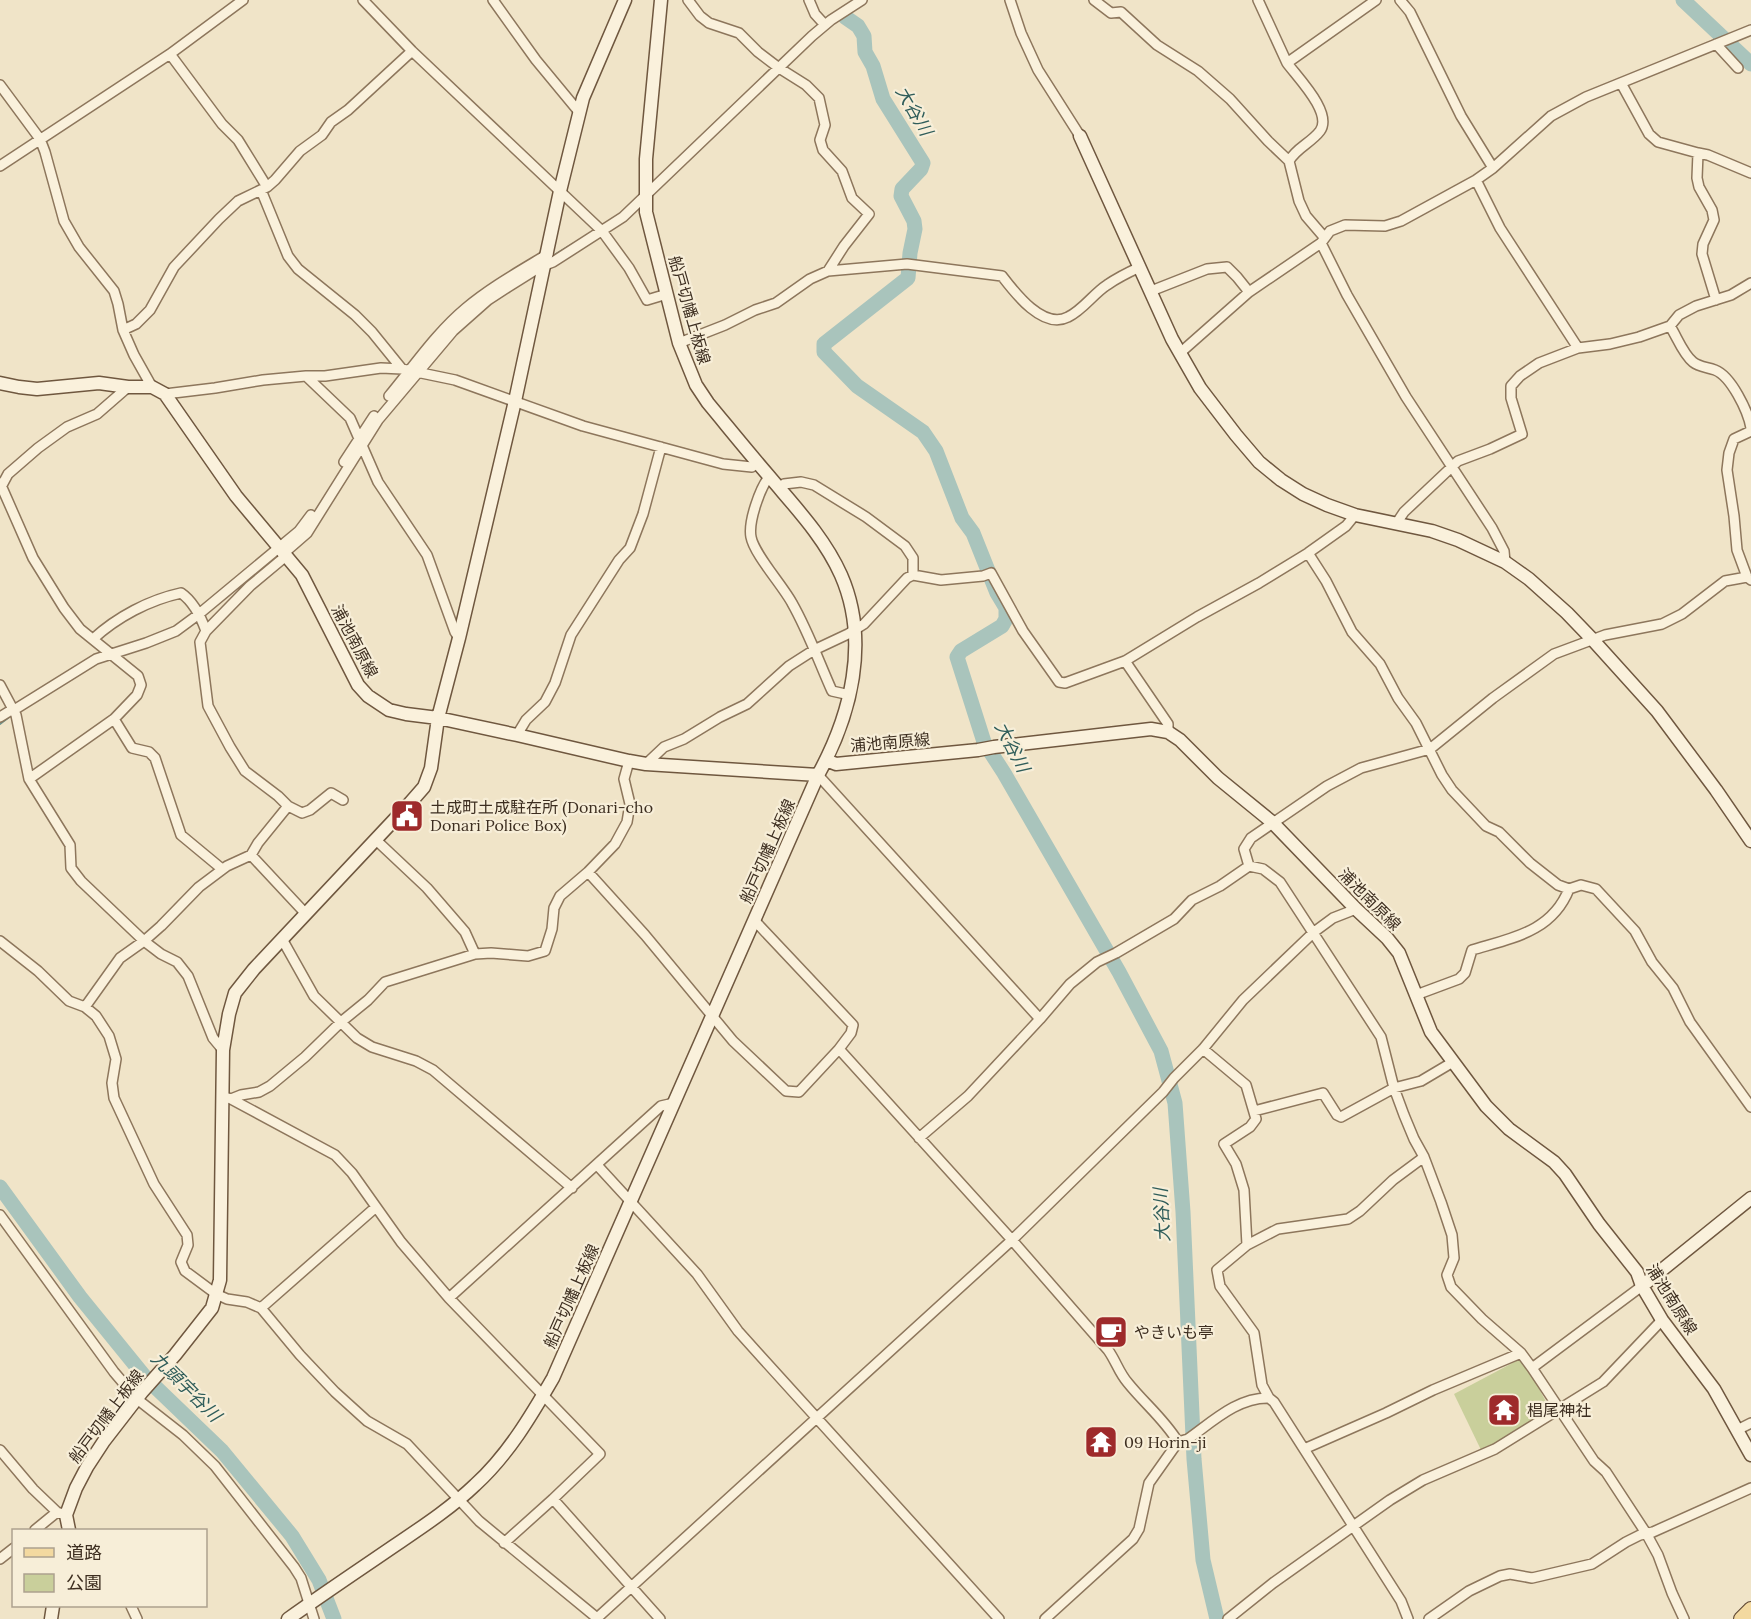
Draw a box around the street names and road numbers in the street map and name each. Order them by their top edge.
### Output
street label: 船戸切幡上板線 [665,253,715,367]
street label: 浦池南原線 [327,601,383,681]
street label: 浦池南原線 [849,729,931,755]
street label: 船戸切幡上板線 [735,796,799,906]
street label: 浦池南原線 [1335,864,1405,934]
street label: 船戸切幡上板線 [539,1241,603,1351]
street label: 浦池南原線 [1642,1260,1702,1338]
street label: 船戸切幡上板線 [64,1365,148,1467]

